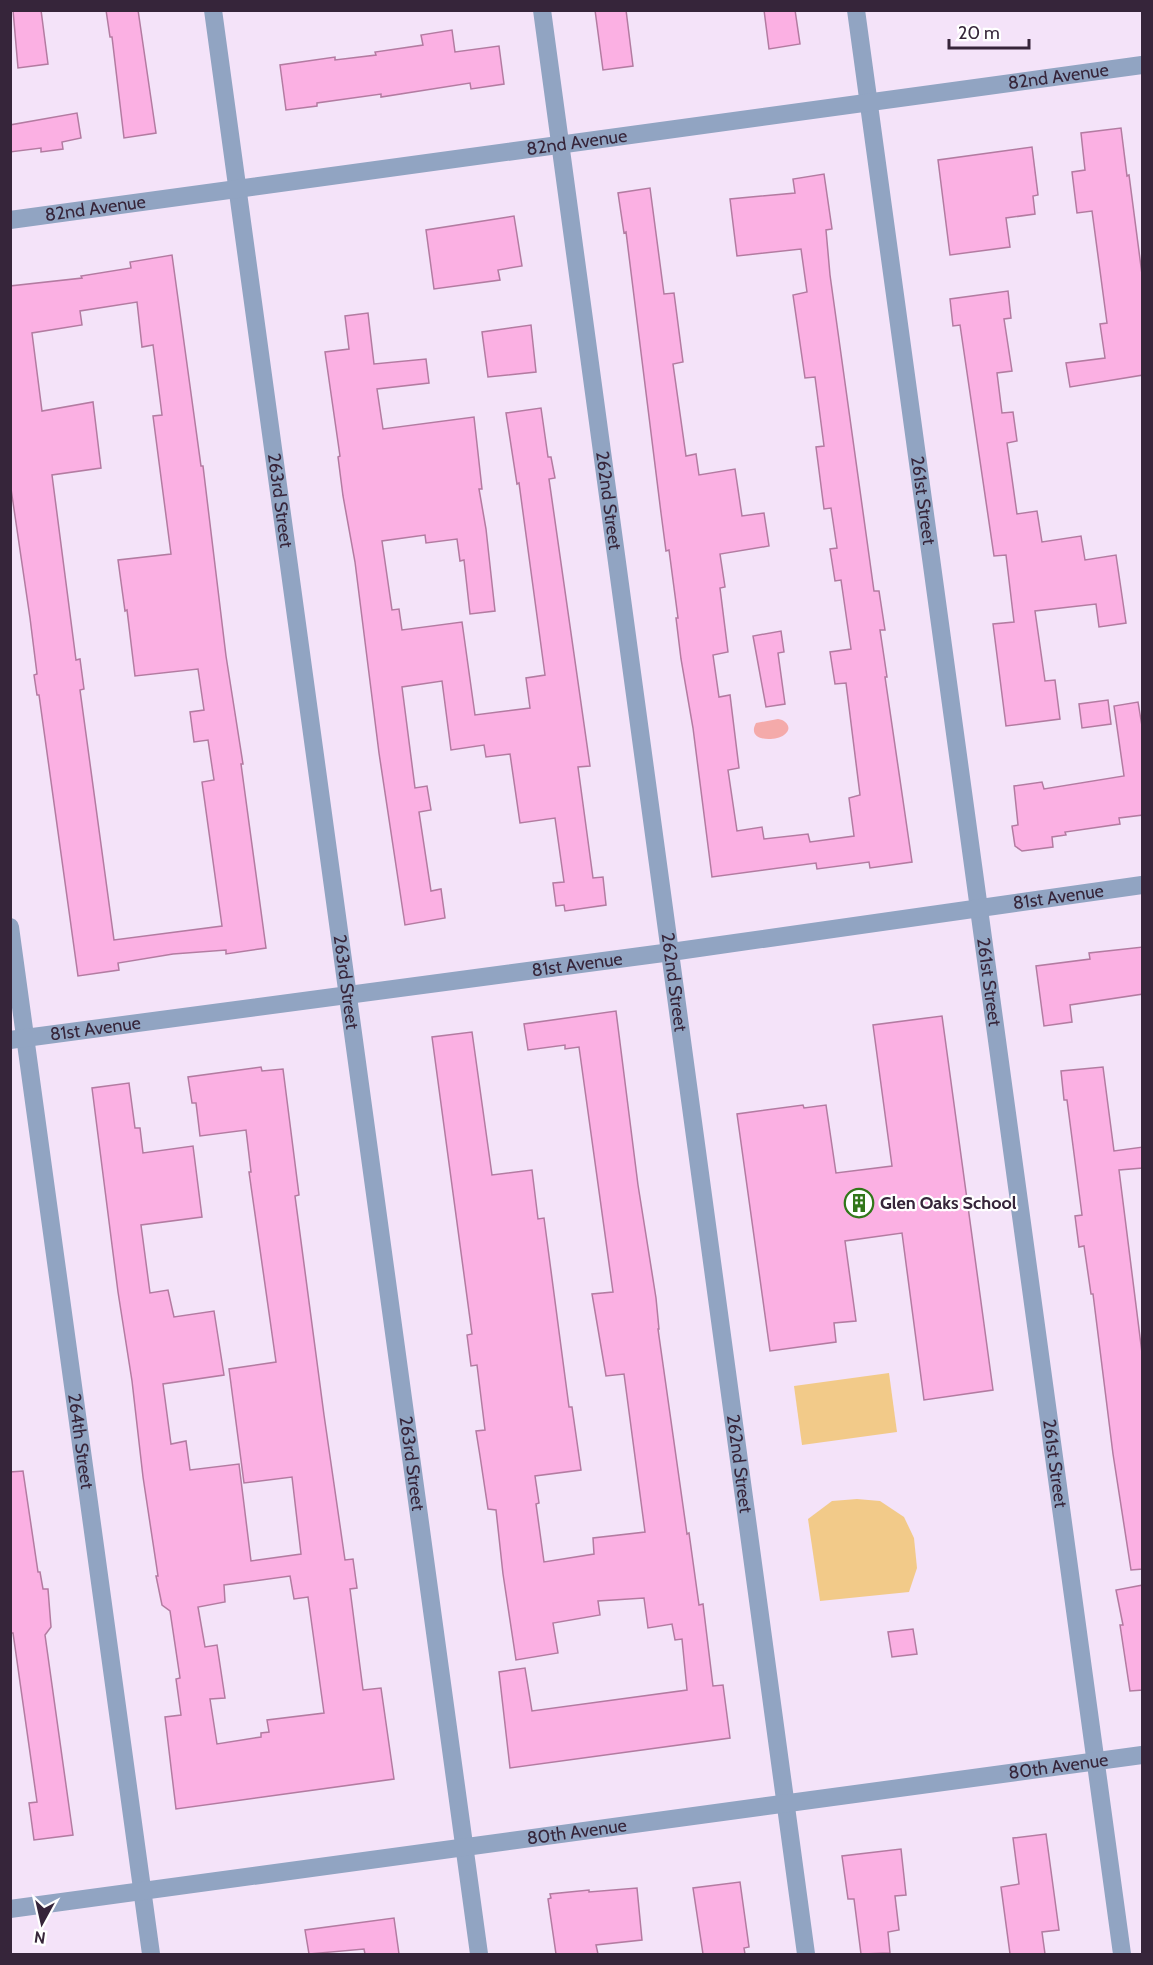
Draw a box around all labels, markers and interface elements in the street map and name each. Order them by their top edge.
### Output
scale bar [949,12,1028,50]
text: 20 m [958,22,1000,44]
street label: 82nd Avenue [1006,59,1110,94]
street label: 82nd Avenue [525,125,629,160]
street label: 82nd Avenue [43,191,147,226]
street label: 262nd Street [591,450,626,551]
street label: 263rd Street [263,452,297,549]
street label: 261st Street [906,455,940,546]
street label: 81st Avenue [1011,880,1105,914]
street label: 262nd Street [656,931,692,1033]
street label: 263rd Street [329,933,363,1031]
street label: 261st Street [972,936,1006,1028]
street label: 81st Avenue [530,948,624,981]
street label: 81st Avenue [48,1012,142,1046]
building icon: Glen Oaks School [843,1187,875,1219]
place label: Glen Oaks School [880,1192,1017,1214]
street label: 264th Street [63,1392,98,1490]
street label: 262nd Street [722,1413,757,1514]
street label: 263rd Street [395,1415,429,1512]
street label: 261st Street [1038,1418,1072,1509]
street label: 80th Avenue [1007,1749,1110,1784]
street label: 80th Avenue [525,1814,628,1850]
north arrow [12,1893,72,1953]
text: N [33,1927,47,1948]

